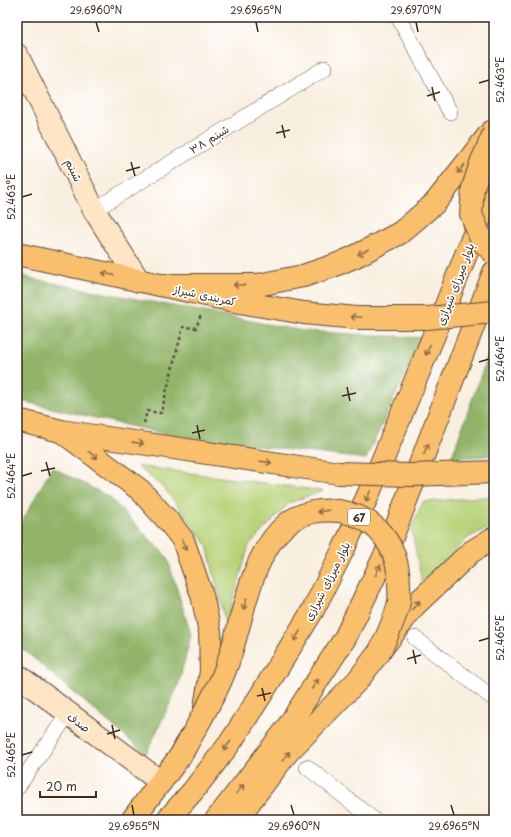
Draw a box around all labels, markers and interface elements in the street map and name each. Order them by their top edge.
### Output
text: 29.6960°N [70,2,123,17]
text: 29.6965°N [230,2,282,17]
text: 29.6970°N [390,2,442,17]
text: 52.463°E [492,57,507,103]
street label: شبنم ۳۸ [186,120,233,159]
street label: شبنم [60,156,87,185]
one-way arrow [457,164,466,175]
text: 52.463°E [3,174,18,220]
street label: بلوار میرزای شیرازی [431,240,479,328]
one-way arrow [358,249,370,256]
one-way arrow [102,270,115,278]
street label: کمربندی شیراز [171,280,238,310]
one-way arrow [233,281,246,289]
one-way arrow [350,314,363,321]
text: 52.464°E [492,336,507,382]
one-way arrow [424,343,431,355]
one-way arrow [131,439,144,447]
one-way arrow [422,444,430,456]
one-way arrow [87,450,98,459]
text: 52.464°E [3,453,18,499]
one-way arrow [259,458,272,466]
one-way arrow [364,489,371,501]
one-way arrow [316,507,329,515]
road number: 67 [348,509,370,525]
one-way arrow [181,538,189,550]
street label: بلوار میرزای شیرازی [300,538,354,624]
one-way arrow [375,564,382,576]
one-way arrow [241,597,248,610]
one-way arrow [412,600,421,610]
text: 52.465°E [492,615,507,661]
one-way arrow [292,630,300,642]
one-way arrow [312,678,320,690]
street label: صدف [64,708,94,736]
text: 52.465°E [3,732,18,778]
one-way arrow [223,740,231,751]
one-way arrow [281,750,290,761]
scale bar [40,773,96,799]
text: 20 m [46,777,77,795]
one-way arrow [235,784,244,795]
text: 29.6955°N [108,818,160,833]
text: 29.6960°N [268,818,321,833]
text: 29.6965°N [428,818,480,833]

